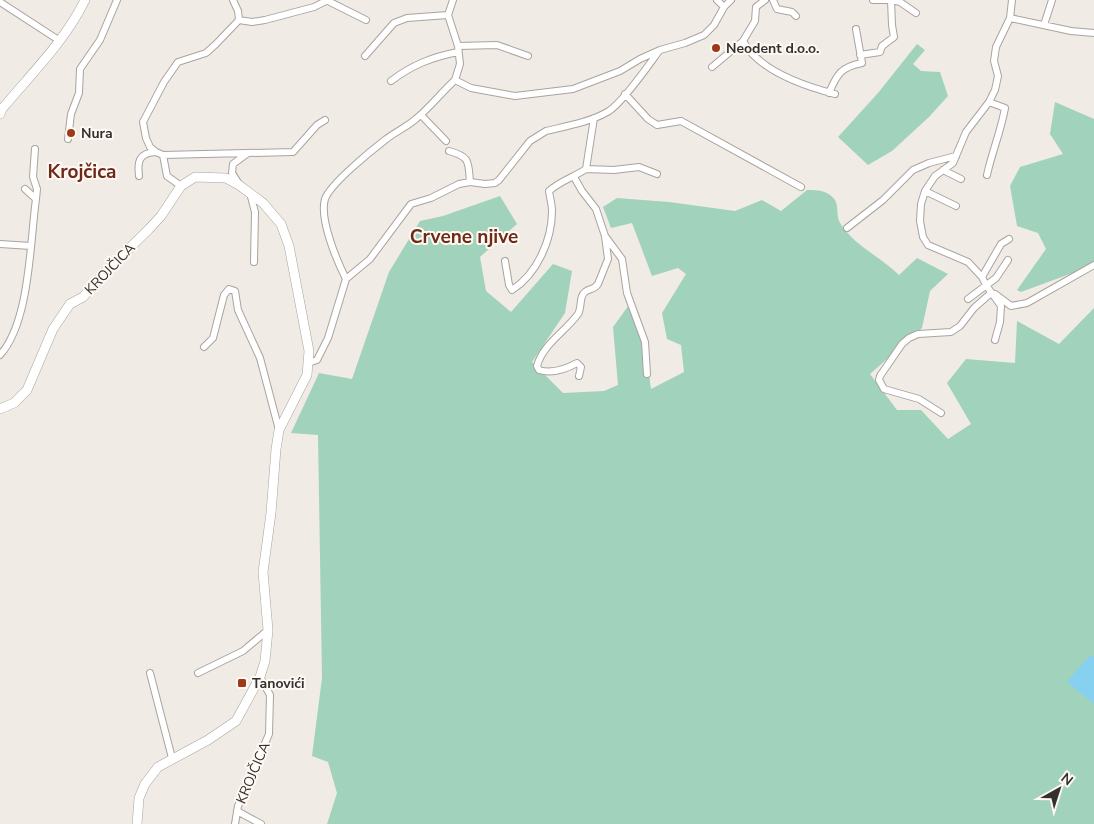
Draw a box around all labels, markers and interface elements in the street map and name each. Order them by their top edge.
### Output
place label: Neodent d.o.o. [726,39,819,58]
marker: Neodent d.o.o. [710,42,722,54]
place label: Nura [81,124,113,143]
marker: Nura [65,127,77,139]
district label: Krojčica [48,159,116,185]
district label: Crvene njive [410,224,518,250]
street label: KROJČICA [80,239,140,299]
place label: Tanovići [252,674,305,693]
marker: Tanovići [236,677,248,689]
street label: KROJČICA [232,739,274,807]
north arrow [1034,764,1084,814]
text: N [1057,769,1077,790]

